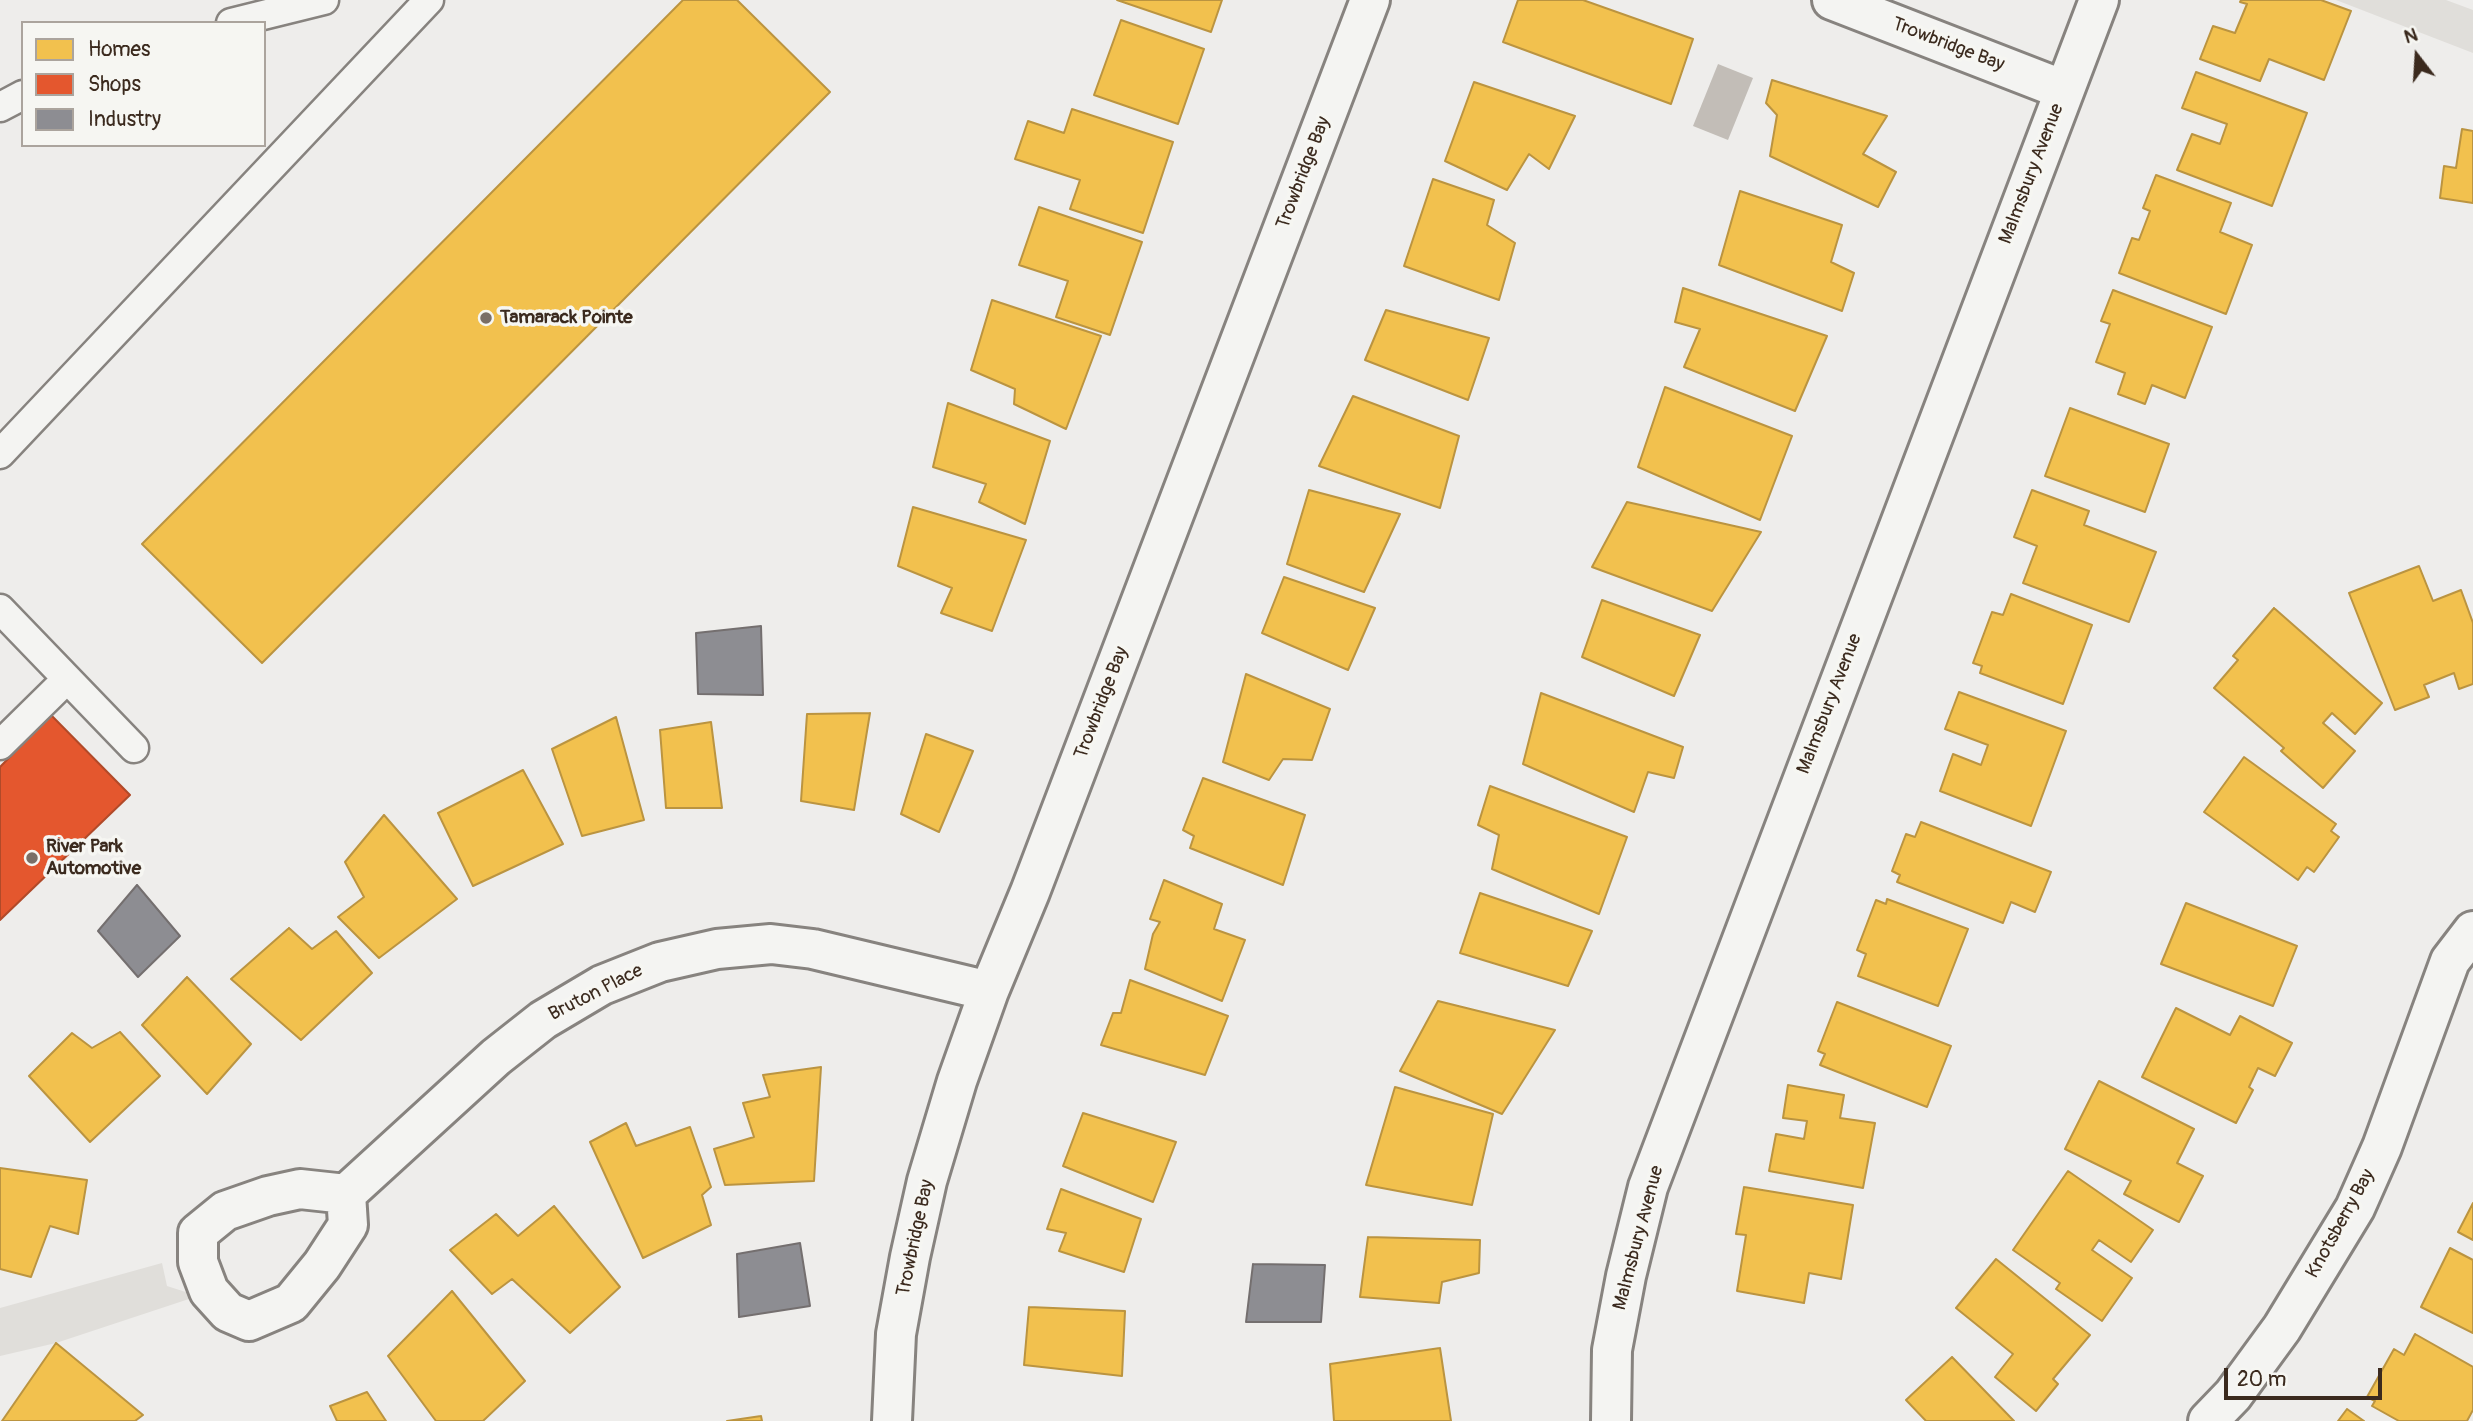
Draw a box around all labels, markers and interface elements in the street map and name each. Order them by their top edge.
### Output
street label: Trowbridge Bay [1889,13,2007,77]
legend [21,21,266,147]
north arrow [2382,21,2452,91]
text: N [2401,23,2421,49]
text: Homes [88,36,150,63]
text: Shops [88,71,141,98]
street label: Malmsbury Avenue [1995,101,2069,247]
text: Industry [88,106,161,133]
street label: Trowbridge Bay [1272,114,1336,232]
place label: Tamarack Pointe [500,307,633,329]
marker: Tamarack Pointe [478,310,494,326]
street label: Malmsbury Avenue [1793,631,1867,777]
street label: Trowbridge Bay [1070,644,1134,762]
place label: River Park Automotive [46,836,141,880]
marker: River Park Automotive [24,850,40,866]
street label: Bruton Place [545,960,647,1026]
street label: Malmsbury Avenue [1609,1163,1669,1313]
street label: Knotsberry Bay [2302,1165,2380,1283]
street label: Trowbridge Bay [893,1178,939,1298]
scale bar [2228,1354,2386,1398]
text: 20 m [2237,1366,2286,1393]

